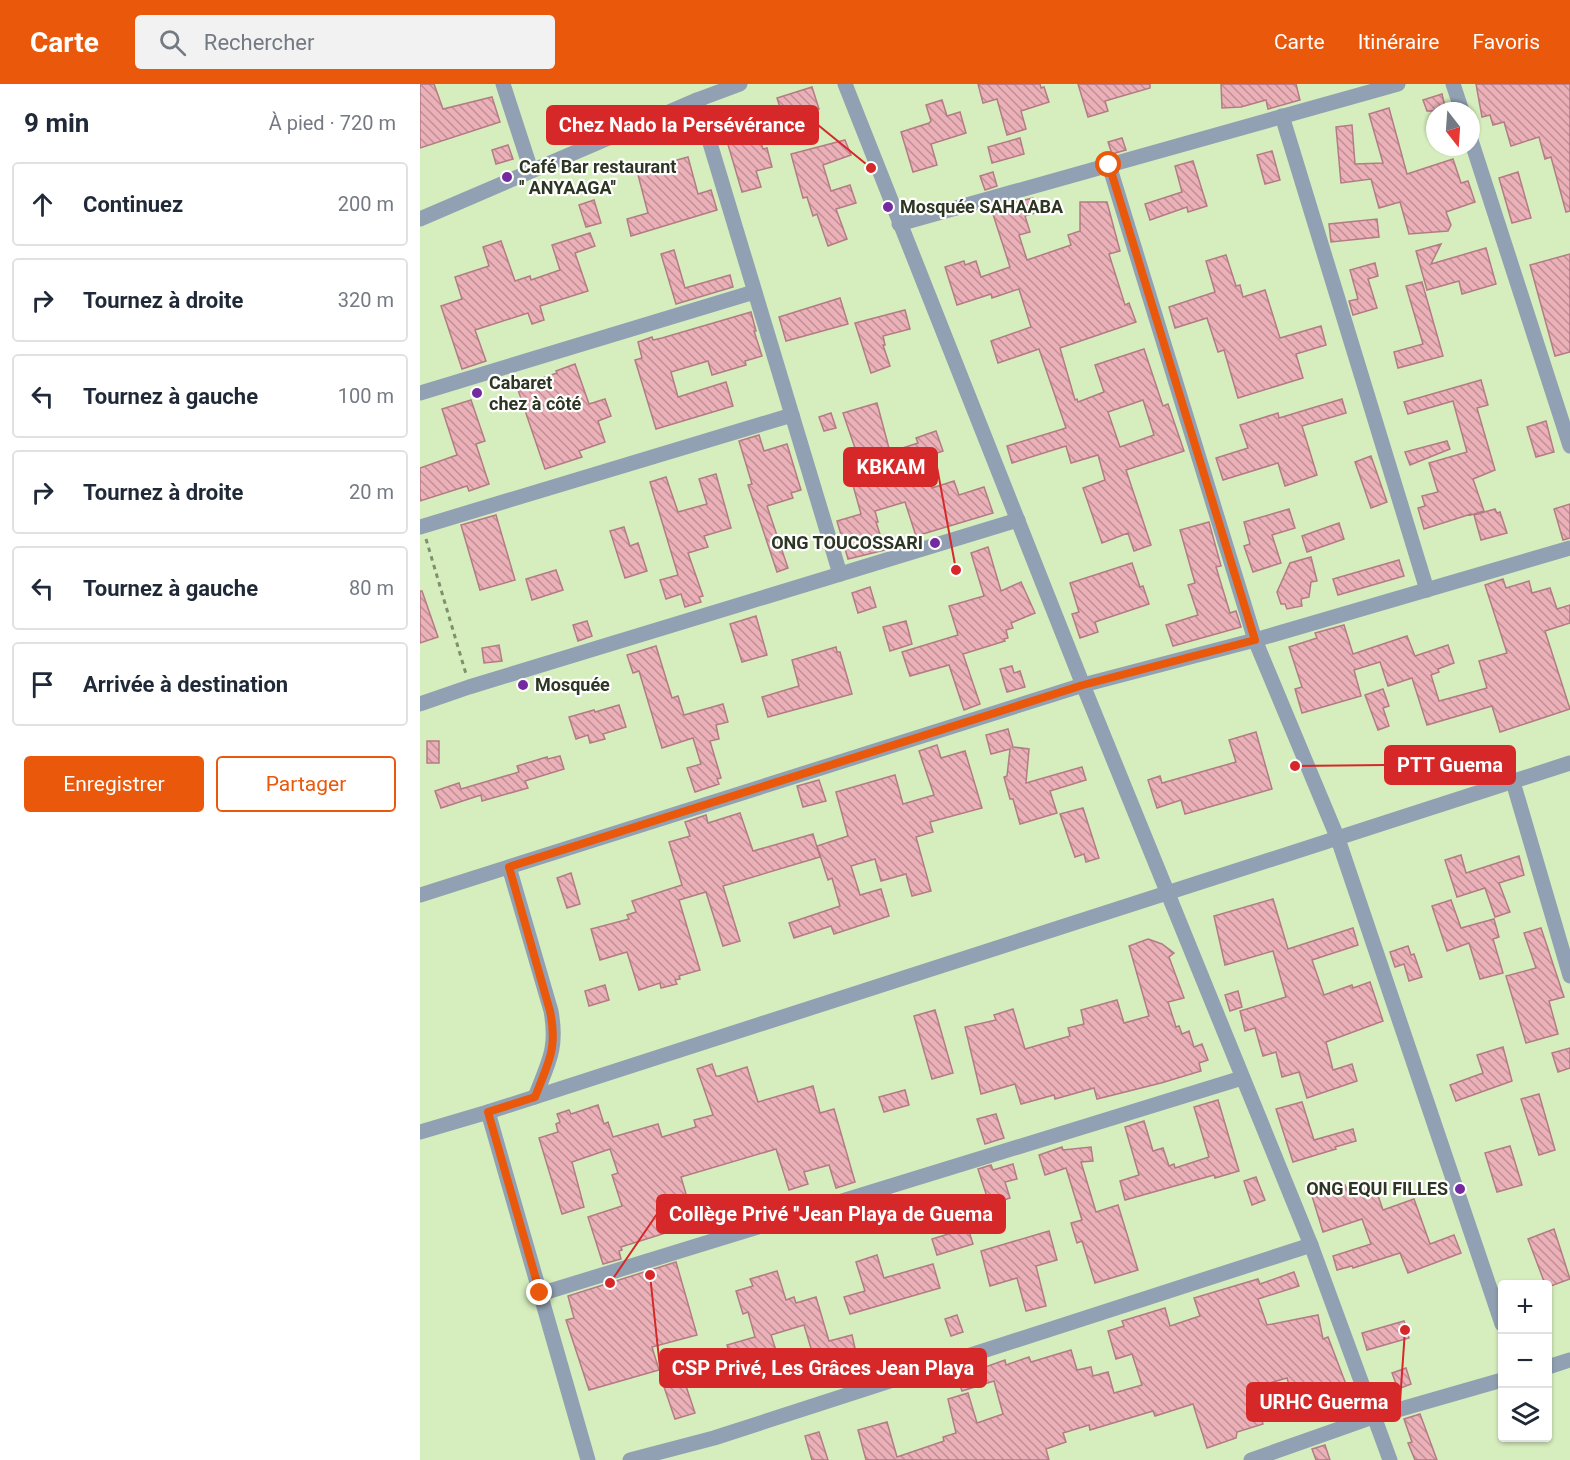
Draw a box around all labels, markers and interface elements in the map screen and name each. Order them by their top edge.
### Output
search box [135,15,555,69]
text: Carte [30,26,99,59]
icon: search [156,26,189,59]
text: Rechercher [204,30,314,55]
text: Carte [1274,30,1325,54]
text: Itinéraire [1358,30,1439,54]
text: Favoris [1472,30,1540,54]
north arrow [1426,102,1480,156]
callout: Chez Nado la Persévérance [547,106,818,144]
text: 9 min [24,108,89,138]
text: À pied · 720 m [269,111,396,135]
text: Chez Nado la Persévérance [559,113,805,137]
route start [1095,151,1121,177]
place label: Café Bar restaurant '' ANYAAGA'' [519,156,676,198]
marker: Café Bar restaurant '' ANYAAGA'' [500,170,514,184]
icon: ahead [26,188,59,221]
text: Continuez [83,192,183,217]
text: 200 m [338,192,394,216]
place label: Mosquée SAHAABA [900,196,1064,217]
marker: Mosquée SAHAABA [881,200,895,214]
icon: right [26,284,59,317]
text: Tournez à droite [83,288,243,313]
text: 320 m [338,288,394,312]
place label: Cabaret chez à côté [489,372,582,414]
icon: left [26,380,59,413]
text: Tournez à gauche [83,384,258,409]
text: 100 m [338,384,394,408]
marker: Cabaret chez à côté [470,386,484,400]
callout: KBKAM [844,448,937,486]
text: KBKAM [856,455,926,479]
icon: right [26,476,59,509]
text: Tournez à droite [83,480,243,505]
text: 20 m [349,480,394,504]
place label: ONG TOUCOSSARI [771,532,923,553]
marker: ONG TOUCOSSARI [928,536,942,550]
icon: left [26,572,59,605]
text: Tournez à gauche [83,576,258,601]
text: 80 m [349,576,394,600]
icon: arrive [26,668,59,701]
text: Arrivée à destination [83,672,288,697]
place label: Mosquée [535,674,610,695]
marker: Mosquée [516,678,530,692]
callout: PTT Guema [1385,746,1515,784]
text: PTT Guema [1397,753,1503,777]
button: Enregistrer [24,756,204,812]
button: Partager [216,756,396,812]
place label: ONG EQUI FILLES [1306,1178,1448,1199]
marker: ONG EQUI FILLES [1453,1182,1467,1196]
callout: Collège Privé ''Jean Playa de Guema [657,1195,1005,1233]
text: Collège Privé ''Jean Playa de Guema [669,1202,993,1226]
route end [526,1279,552,1305]
map controls [1498,1280,1552,1442]
button: + [1498,1280,1552,1334]
button: − [1498,1334,1552,1388]
callout: CSP Privé, Les Grâces Jean Playa [660,1349,986,1387]
text: CSP Privé, Les Grâces Jean Playa [672,1356,974,1380]
callout: URHC Guerma [1247,1383,1400,1421]
button: layers [1498,1388,1552,1442]
text: URHC Guerma [1259,1390,1389,1414]

